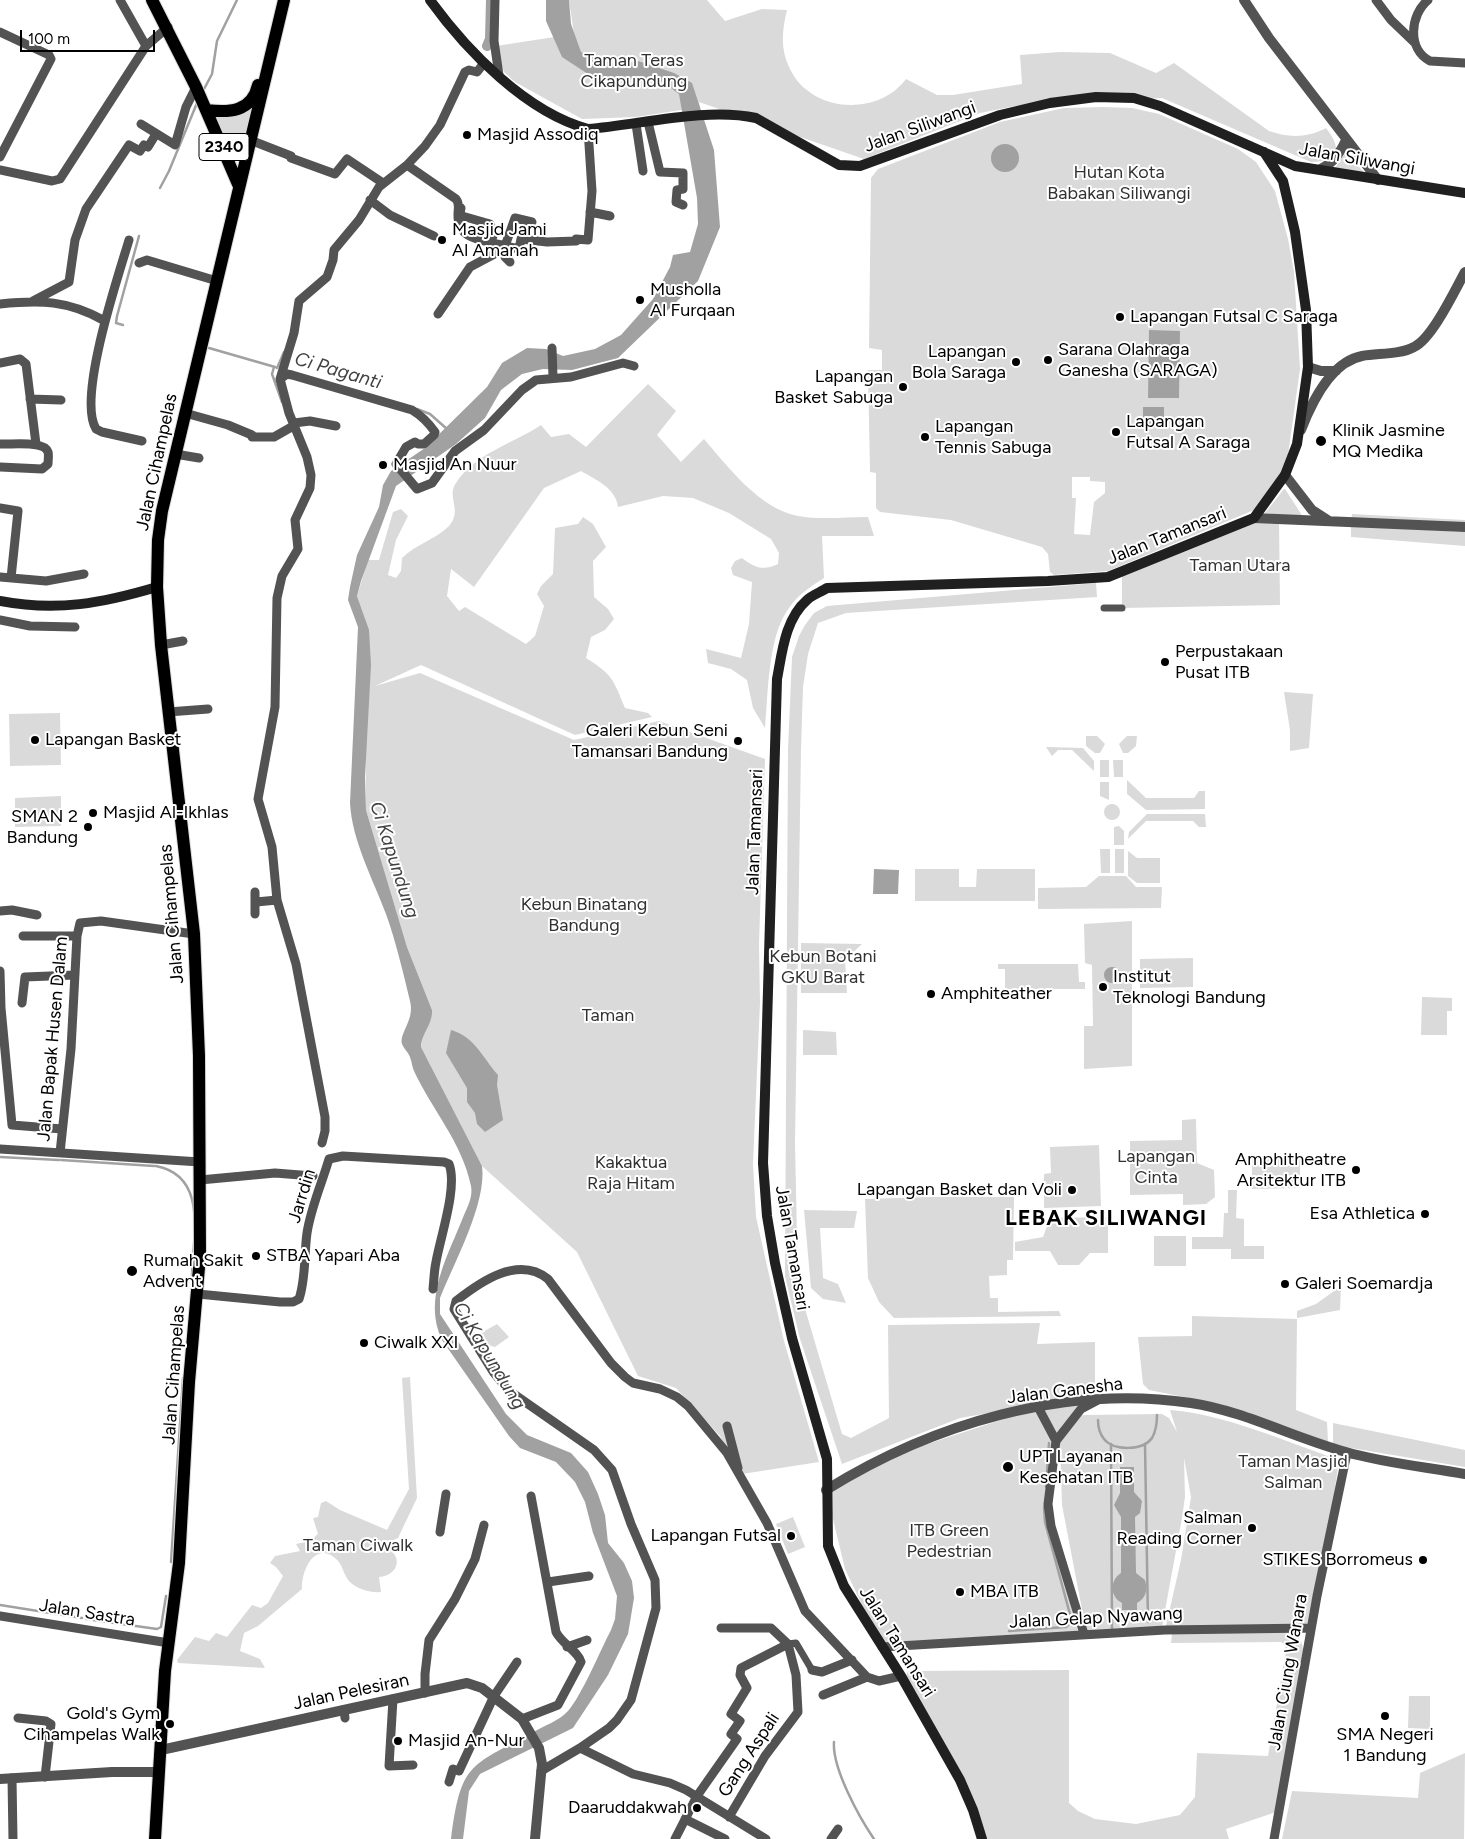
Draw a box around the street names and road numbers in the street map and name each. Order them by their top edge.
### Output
street label: Jalan Siliwangi [861,97,979,157]
road number: 2340 [199,134,249,160]
street label: Jalan Siliwangi [1297,138,1417,180]
street label: Jalan Cihampelas [132,391,182,533]
street label: Jalan Tamansari [1104,502,1230,570]
street label: Jalan Tamansari [742,768,768,896]
street label: Jalan Cihampelas [155,843,189,985]
street label: Jalan Bapak Husen Dalam [33,936,73,1142]
street label: Jarrdin [284,1166,320,1226]
street label: Jalan Tamansari [770,1184,814,1312]
street label: Jalan Cihampelas [158,1305,190,1445]
street label: Jalan Ganesha [1006,1373,1124,1409]
street label: Jalan Tamansari [854,1583,940,1701]
street label: Jalan Ciung Wanara [1264,1592,1312,1752]
street label: Jalan Sastra [38,1595,136,1631]
street label: Jalan Gelap Nyawang [1009,1603,1183,1633]
street label: Jalan Pelesiran [291,1669,411,1715]
street label: Gang Aspali [714,1709,784,1801]

